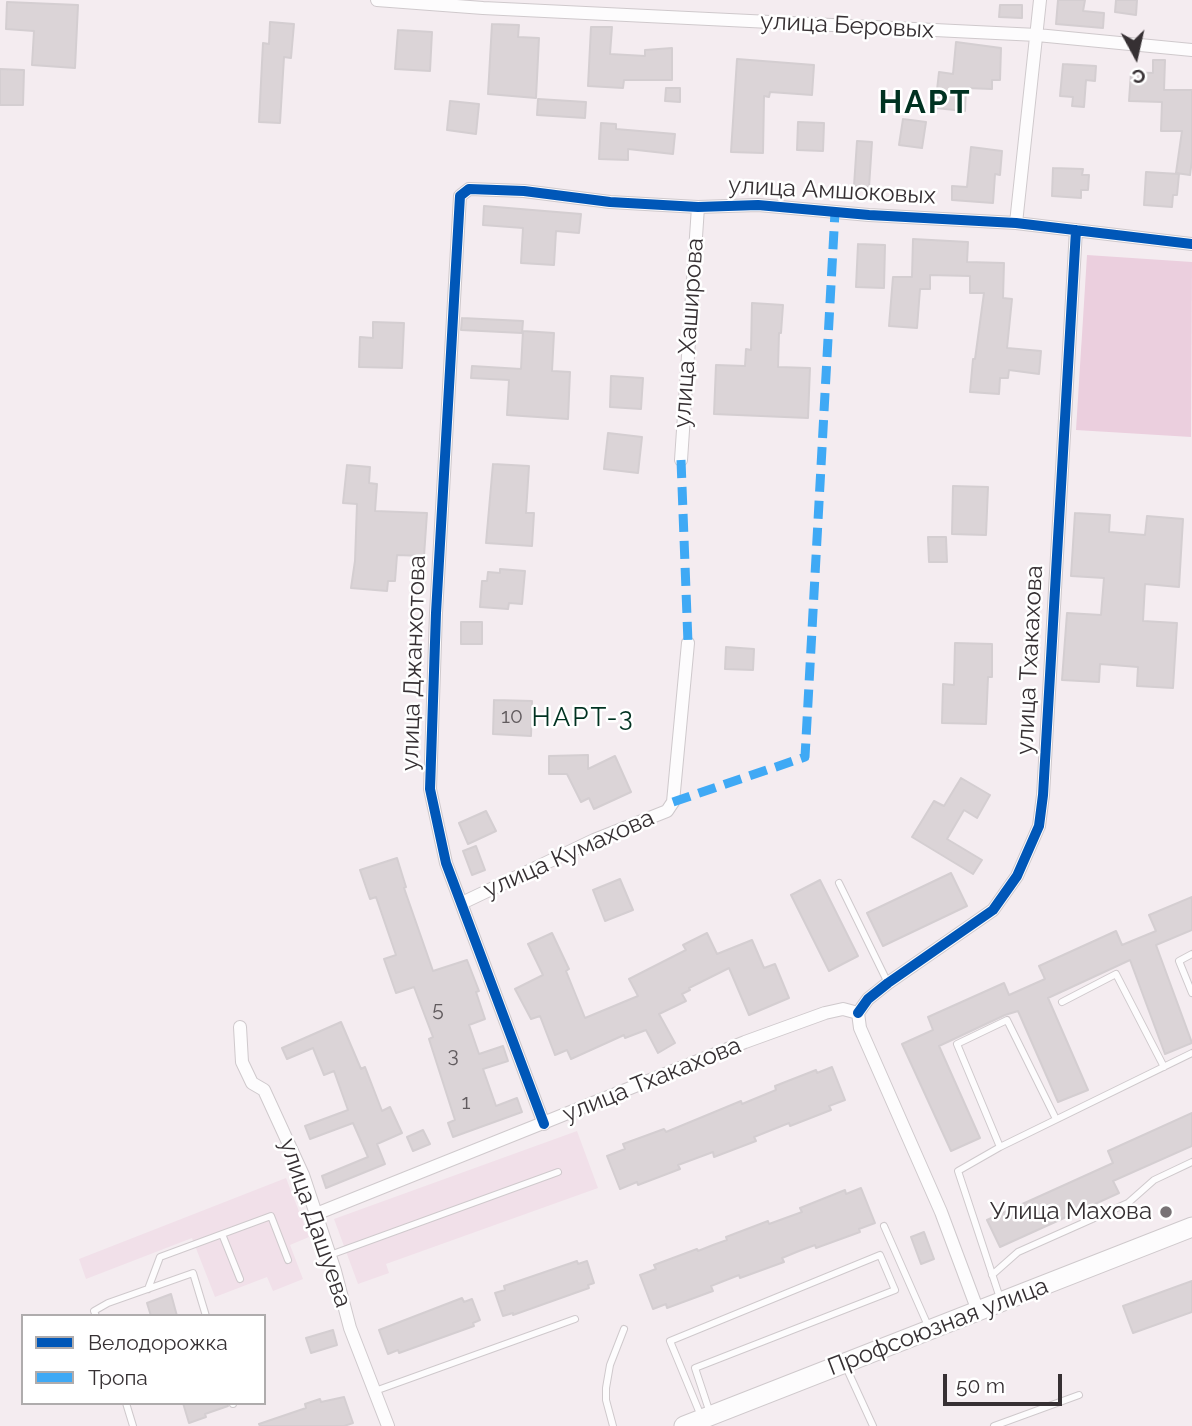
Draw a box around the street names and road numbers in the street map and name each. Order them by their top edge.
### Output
street label: улица Беровых [759,7,935,45]
street label: улица Амшоковых [727,171,937,211]
street label: улица Хаширова [668,237,710,429]
street label: улица Джанхотова [396,555,432,771]
street label: улица Тхакахова [1011,564,1049,756]
street label: улица Кумахова [479,804,659,904]
street label: улица Тхакахова [559,1031,745,1129]
street label: улица Дашуева [273,1135,357,1311]
street label: Профсоюзная улица [824,1272,1052,1382]

